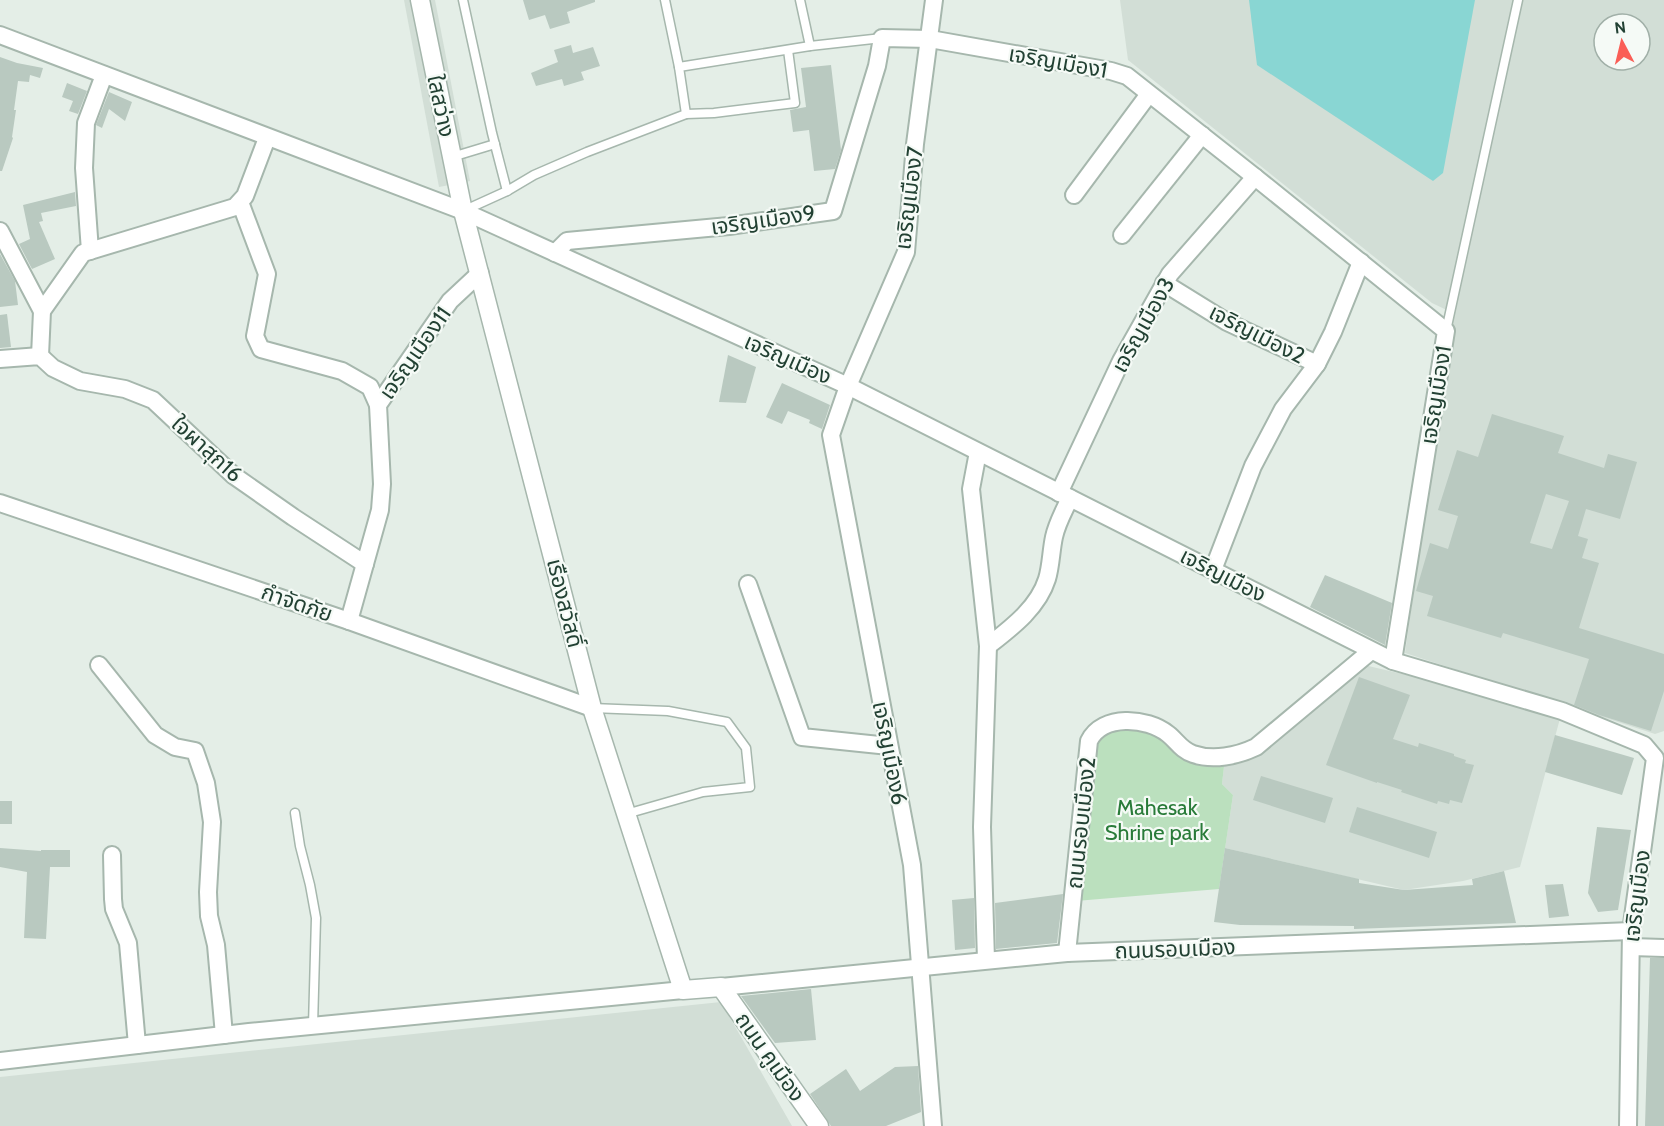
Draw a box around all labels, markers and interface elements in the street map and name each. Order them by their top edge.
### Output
north arrow [1592,12,1652,72]
text: N [1613,17,1627,38]
street label: เจริญเมือง1 [1006,40,1110,84]
street label: ใสสว่าง [421,72,461,140]
street label: เจริญเมือง7 [889,145,929,251]
street label: เจริญเมือง9 [709,199,817,241]
street label: เจริญเมือง3 [1106,273,1180,377]
street label: เจริญเมือง2 [1204,298,1310,370]
street label: เจริญเมือง11 [373,301,457,405]
street label: เจริญเมือง [740,328,836,390]
street label: เจริญเมือง1 [1415,344,1457,446]
street label: ใจผาสุก16 [166,410,248,488]
street label: เจริญเมือง [1176,542,1270,608]
street label: เรืองสวัสดิ์ [541,556,589,650]
street label: กำจัดภัย [258,578,336,628]
street label: เจริญเมือง6 [867,699,913,807]
street label: ถนนรอบเมือง2 [1061,756,1101,890]
park label: Mahesak Shrine park [1105,794,1209,846]
street label: เจริญเมือง [1618,848,1656,944]
street label: ถนนรอบเมือง [1114,933,1236,965]
street label: ถนน คูเมือง [729,1007,811,1107]

